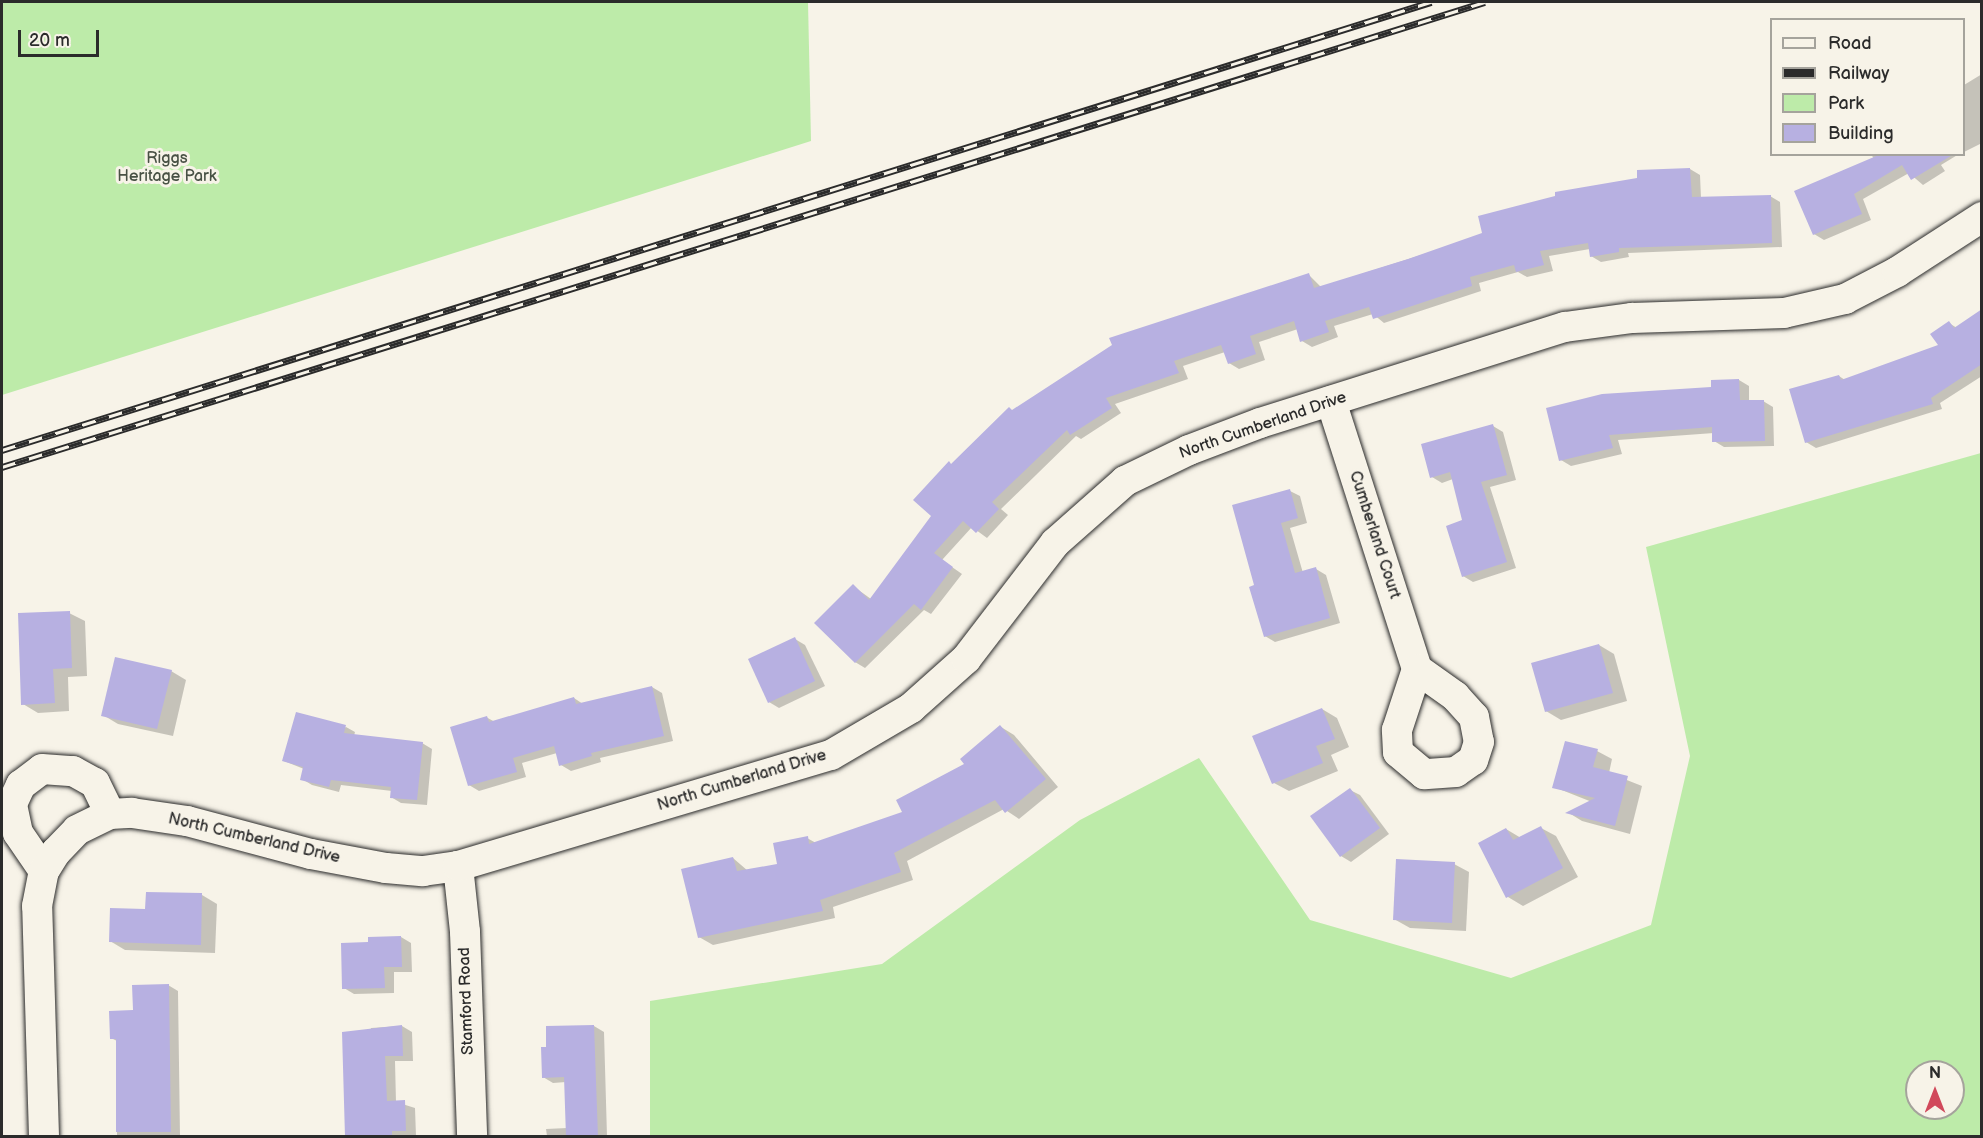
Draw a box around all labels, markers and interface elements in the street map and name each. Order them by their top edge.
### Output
scale bar [21,18,102,56]
legend [1770,18,1965,156]
text: 20 m [29,30,70,51]
text: Road [1828,33,1872,54]
text: Railway [1828,63,1890,84]
text: Park [1828,93,1864,114]
text: Building [1828,123,1894,144]
park label: Riggs Heritage Park [117,149,217,187]
street label: North Cumberland Drive [1177,388,1349,464]
street label: Cumberland Court [1344,469,1404,601]
street label: North Cumberland Drive [655,746,829,816]
street label: North Cumberland Drive [166,810,342,868]
street label: Stamford Road [456,947,478,1055]
north arrow [1905,1060,1965,1120]
text: N [1929,1064,1941,1083]

